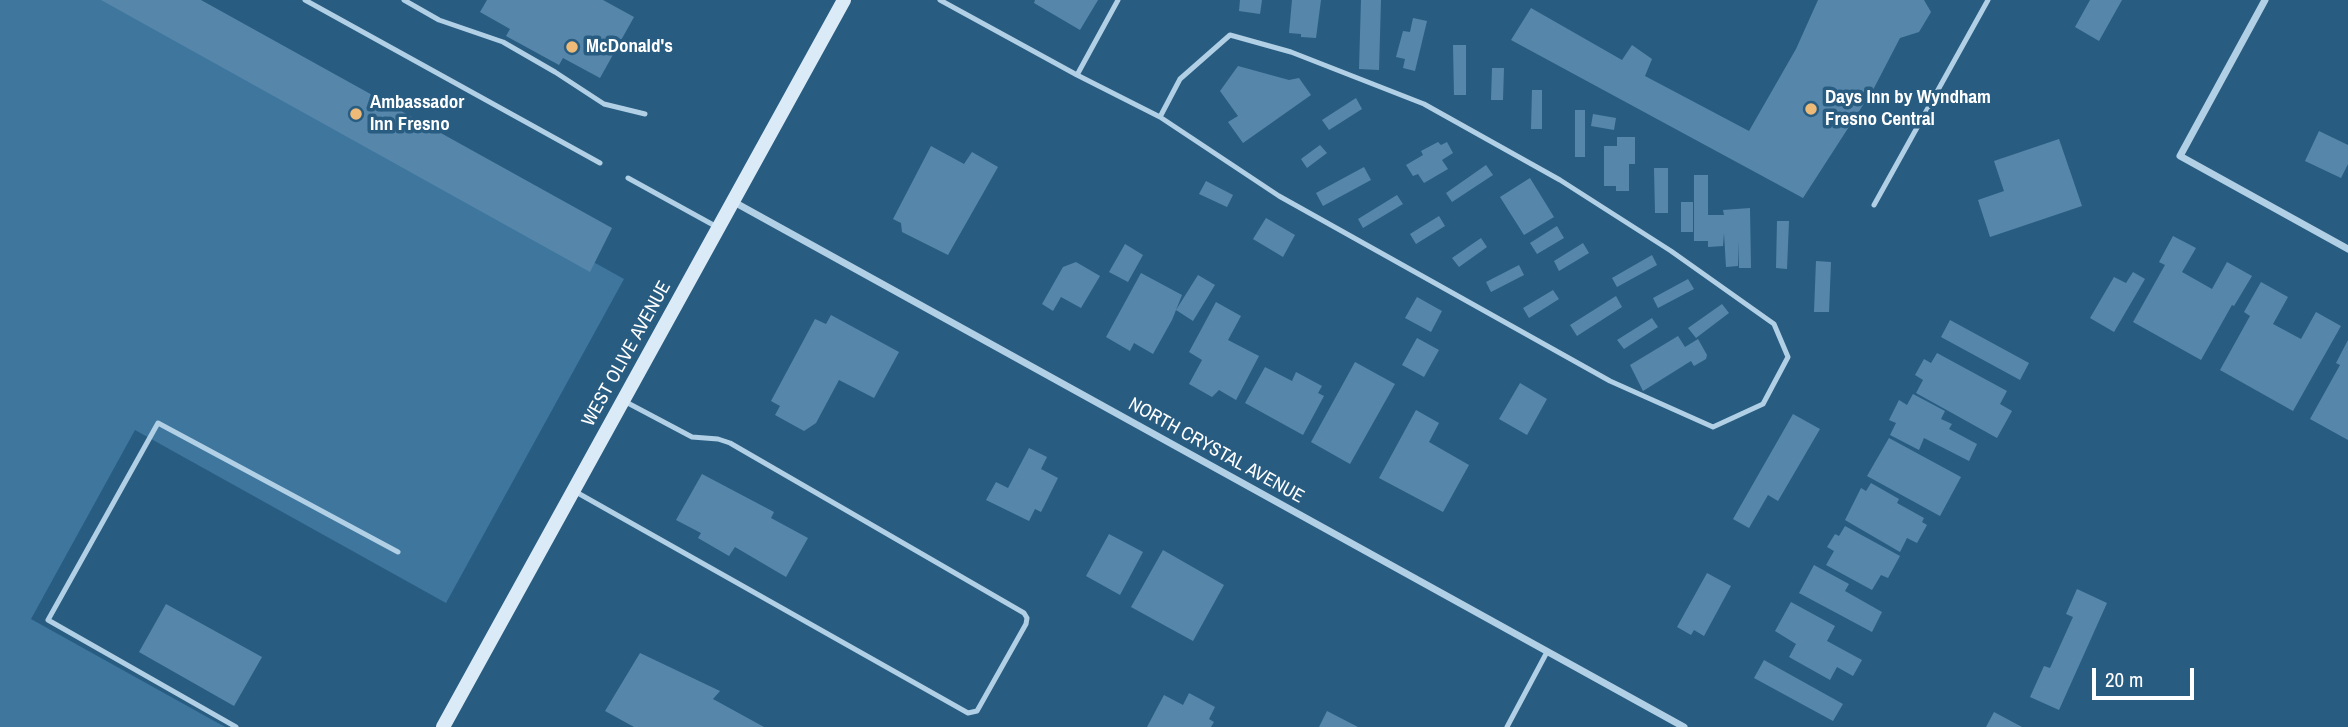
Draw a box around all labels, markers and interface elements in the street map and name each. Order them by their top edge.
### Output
place label: McDonald's [586,36,673,58]
marker: McDonald's [564,39,580,55]
place label: Days Inn by Wyndham Fresno Central [1825,87,1991,131]
place label: Ambassador Inn Fresno [370,92,464,136]
marker: Days Inn by Wyndham Fresno Central [1803,101,1819,117]
marker: Ambassador Inn Fresno [348,106,364,122]
street label: WEST OLIVE AVENUE [578,277,676,431]
street label: NORTH CRYSTAL AVENUE [1124,393,1308,509]
scale bar [2096,654,2198,698]
text: 20 m [2105,665,2143,694]

